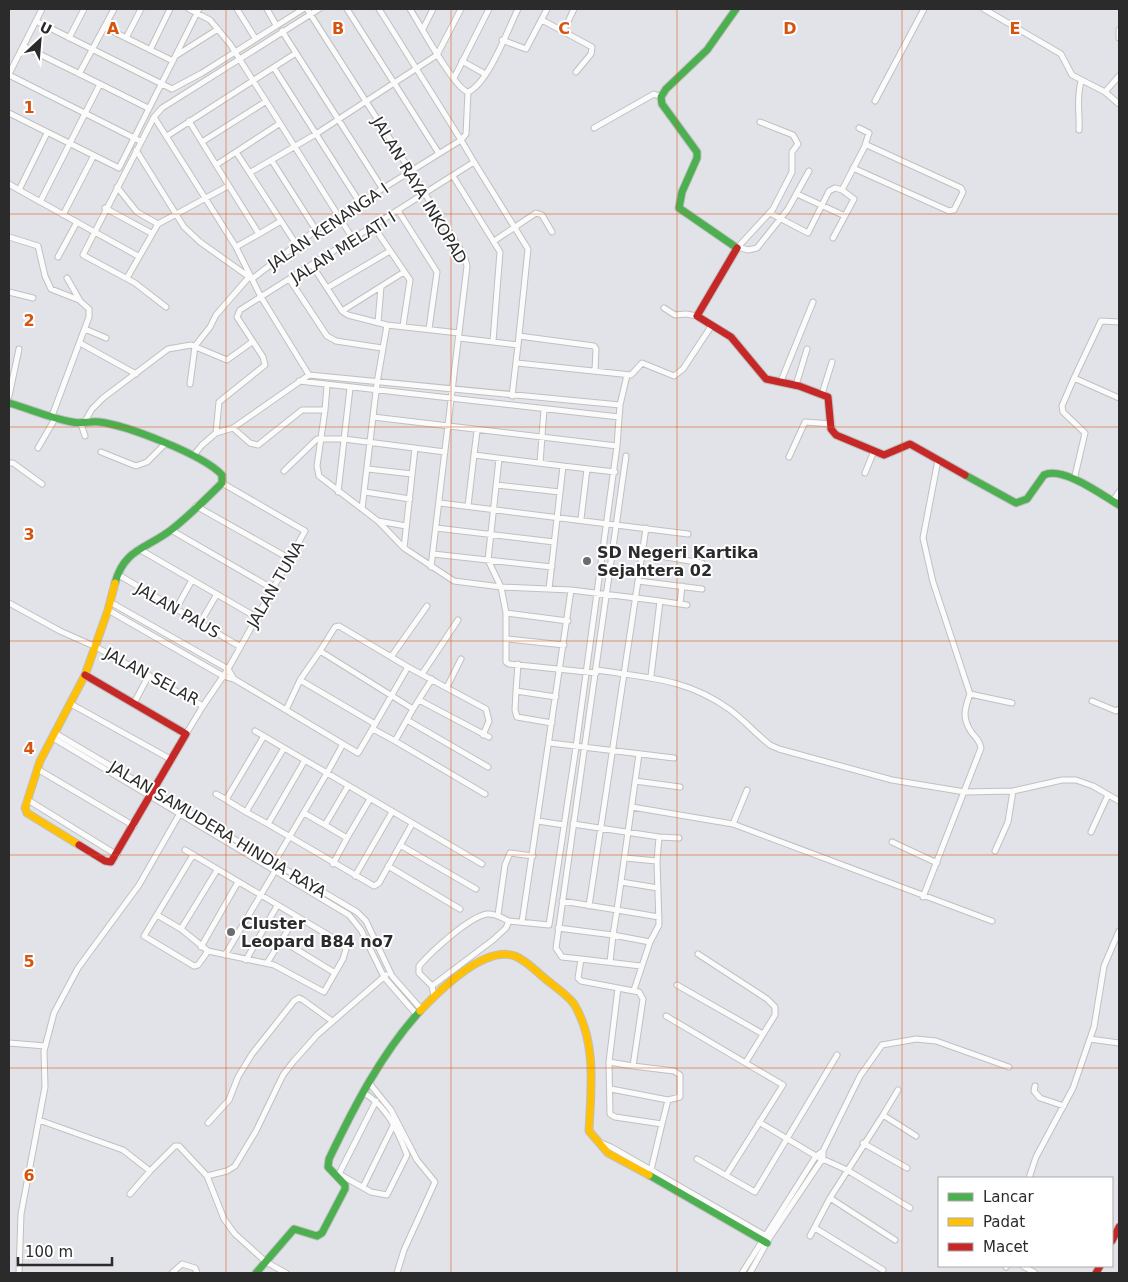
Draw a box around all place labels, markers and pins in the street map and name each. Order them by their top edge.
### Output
place label: SD Negeri Kartika Sejahtera 02 [597,543,759,580]
marker: SD Negeri Kartika Sejahtera 02 [581,555,593,567]
place label: Cluster Leopard B84 no7 [241,914,394,951]
marker: Cluster Leopard B84 no7 [225,926,237,938]

